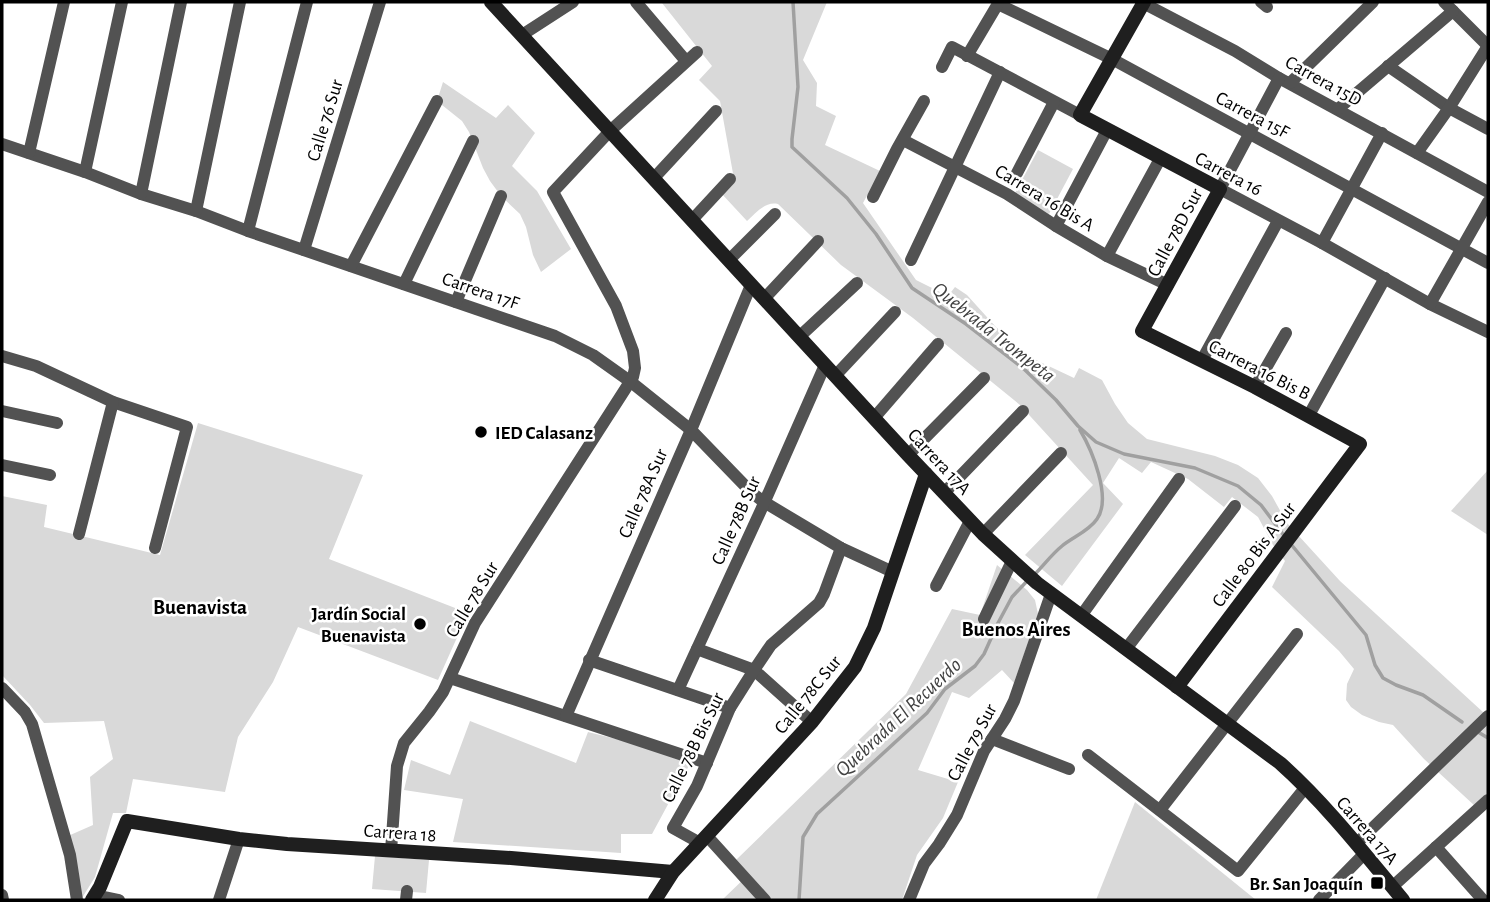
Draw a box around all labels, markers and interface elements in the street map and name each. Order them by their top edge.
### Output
street label: Carrera 15D [1282,53,1365,110]
street label: Calle 76 Sur [304,77,347,164]
street label: Carrera 15F [1212,88,1293,143]
street label: Carrera 16 [1192,149,1265,200]
street label: Carrera 16 Bis A [991,161,1097,235]
street label: Calle 78D Sur [1144,185,1206,280]
street label: Carrera 17F [440,269,522,314]
water label: Quebrada Trompeta [928,278,1059,387]
street label: Carrera 16 Bis B [1205,337,1313,404]
marker: IED Calasanz [473,424,489,440]
place label: IED Calasanz [495,424,593,443]
street label: Carrera 17A [904,425,974,499]
street label: Calle 78A Sur [615,446,671,541]
street label: Calle 78B Sur [708,473,764,568]
street label: Calle 80 Bis A Sur [1209,499,1300,611]
street label: Calle 78 Sur [442,559,502,641]
district label: Buenavista [153,597,247,618]
place label: Jardín Social Buenavista [311,605,406,646]
marker: Jardín Social Buenavista [412,616,428,632]
district label: Buenos Aires [961,619,1071,640]
street label: Calle 78C Sur [771,652,845,738]
water label: Quebrada El Recuerdo [831,654,965,781]
street label: Calle 78B Bis Sur [659,690,728,806]
street label: Calle 79 Sur [944,701,1001,784]
street label: Carrera 17A [1333,794,1401,868]
street label: Carrera 18 [363,821,437,846]
place label: Br. San Joaquín [1249,875,1363,894]
marker: Br. San Joaquín [1369,875,1385,891]

